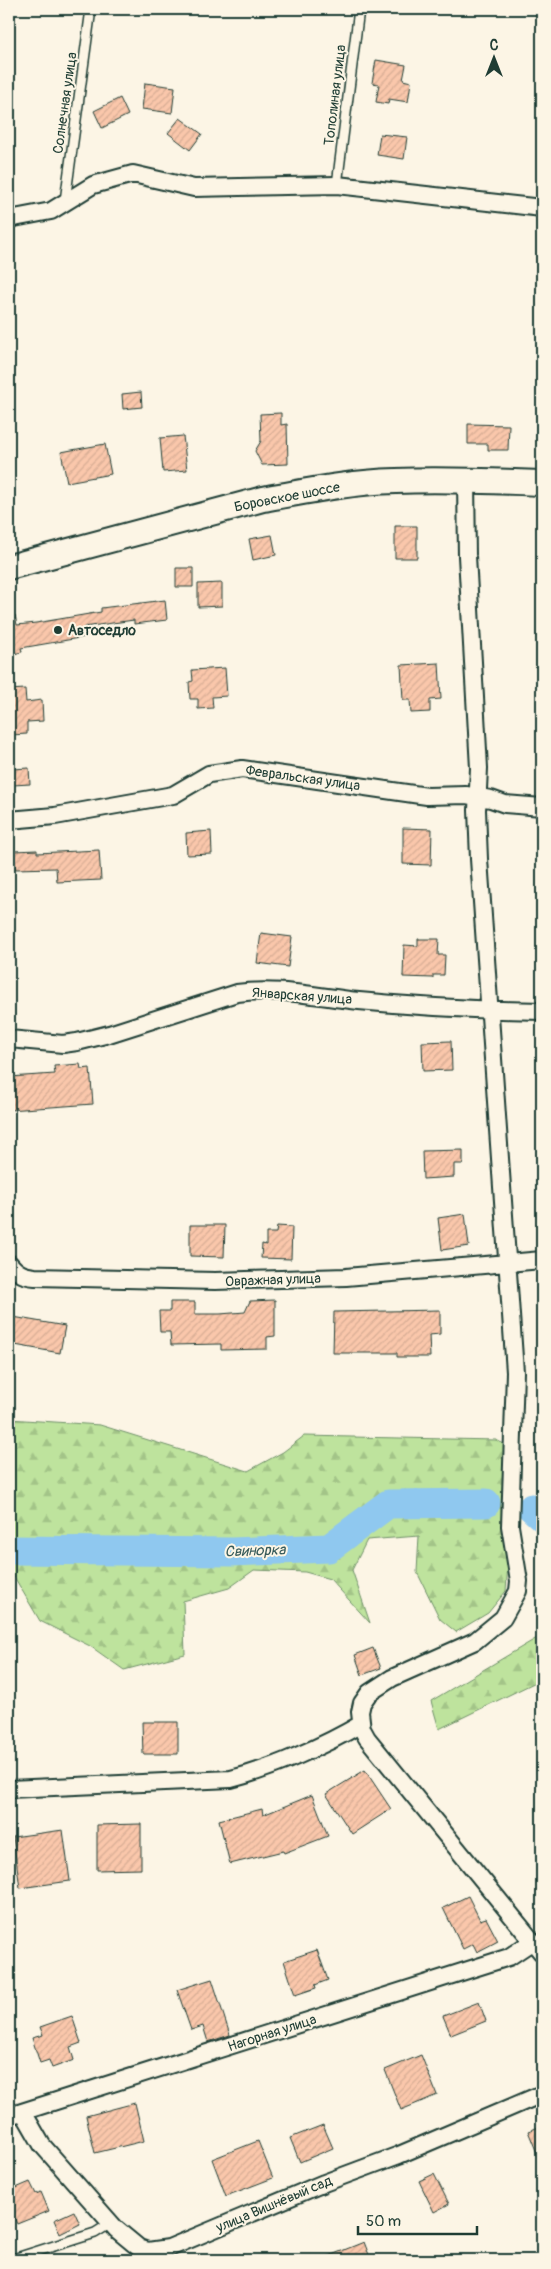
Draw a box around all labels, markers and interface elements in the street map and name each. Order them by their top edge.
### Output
north arrow [468,32,518,82]
text: С [490,37,499,54]
street label: Тополиная улица [320,44,350,146]
street label: Солнечная улица [49,51,81,155]
street label: Боровское шоссе [233,478,341,516]
place label: Автоседло [68,622,136,639]
marker: Автоседло [52,624,64,636]
street label: Февральская улица [245,762,361,794]
street label: Январская улица [251,984,353,1008]
street label: Овражная улица [225,1270,321,1290]
water label: Свинорка [224,1540,287,1562]
street label: Нагорная улица [226,2011,318,2055]
street label: улица Вишнёвый сад [213,2172,335,2236]
scale bar [358,2204,477,2236]
text: 50 m [366,2212,401,2231]

